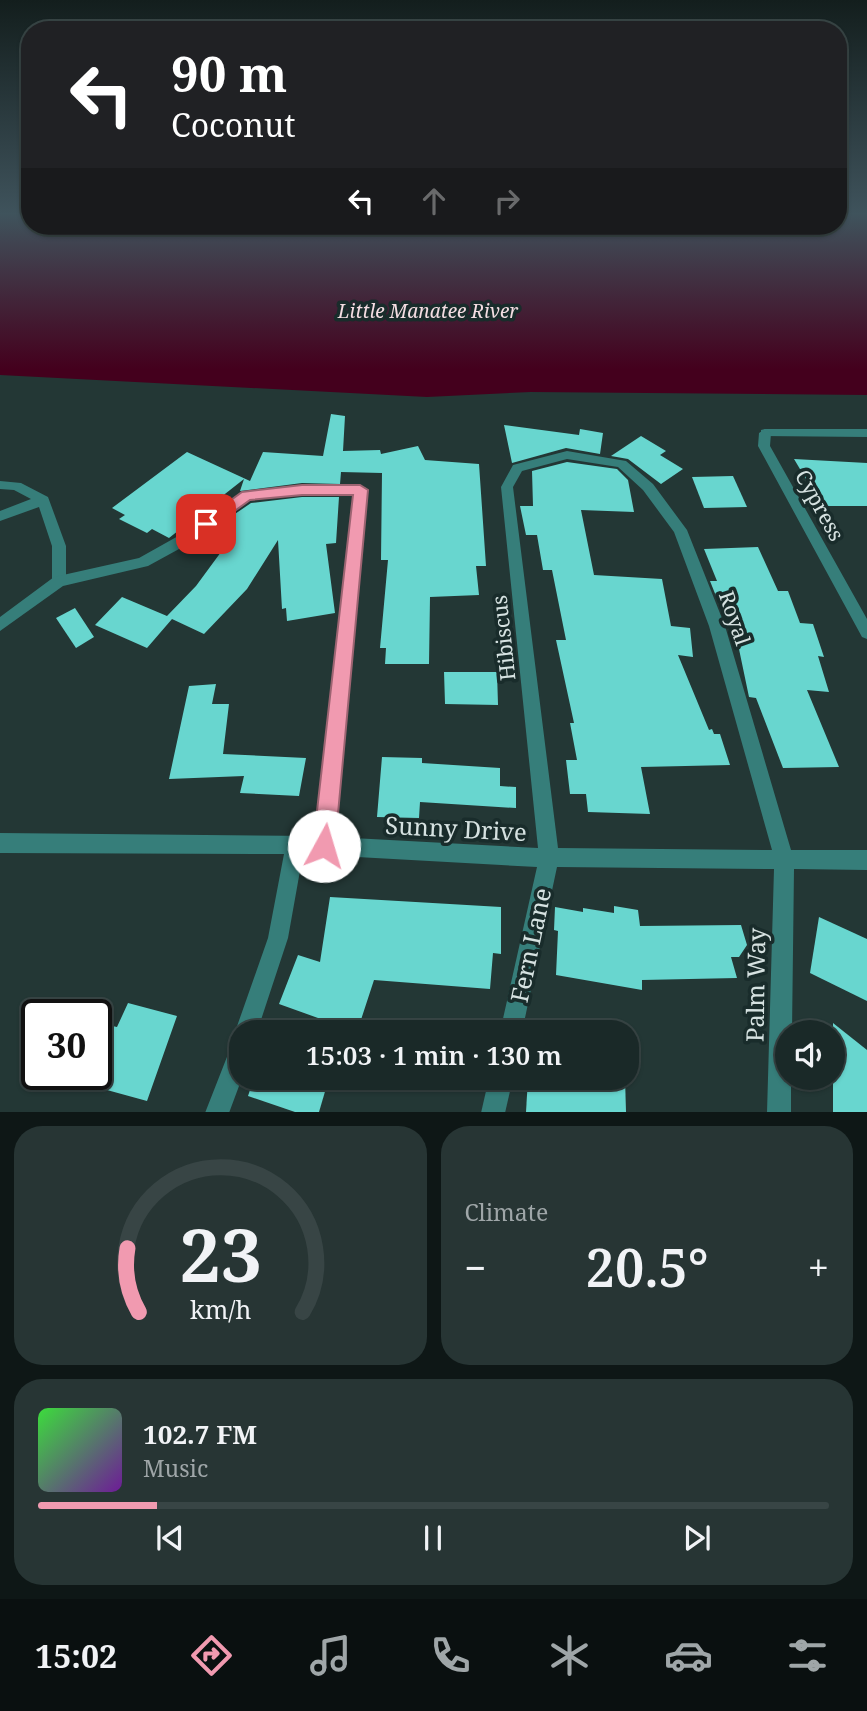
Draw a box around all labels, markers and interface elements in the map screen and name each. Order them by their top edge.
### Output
text: 90 m [171,40,287,106]
icon: left [56,49,147,140]
text: Coconut [171,103,296,146]
icon: left [342,182,380,220]
icon: ahead [415,182,453,220]
icon: right [488,182,526,220]
water label: Little Manatee River [337,298,518,324]
street label: Cypress [789,464,851,546]
pin [176,494,236,554]
icon: arrive [187,505,225,543]
street label: Royal [713,587,757,649]
street label: Hibiscus [485,594,521,682]
street label: Sunny Drive [384,808,528,848]
position arrow [287,809,361,883]
street label: Fern Lane [502,885,558,1005]
street label: Palm Way [738,927,773,1042]
speed limit sign: 30 [21,999,112,1090]
map controls [775,1020,845,1090]
button: sound [775,1020,845,1090]
text: 15:03 · 1 min · 130 m [306,1037,562,1073]
text: Climate [465,1196,548,1228]
text: 23 [179,1204,261,1303]
text: 20.5° [586,1231,709,1302]
text: − [465,1241,487,1293]
text: + [808,1241,829,1293]
text: km/h [190,1291,251,1325]
text: 102.7 FM [143,1416,257,1452]
text: Music [143,1452,208,1484]
icon: previous [151,1519,189,1557]
icon: pause [414,1519,452,1557]
icon: next [678,1519,716,1557]
icon: directions [187,1631,236,1680]
icon: music [306,1631,355,1680]
icon: phone [426,1631,475,1680]
icon: climate [545,1631,594,1680]
icon: car [664,1631,713,1680]
icon: filters [783,1631,832,1680]
text: 15:02 [35,1634,117,1677]

